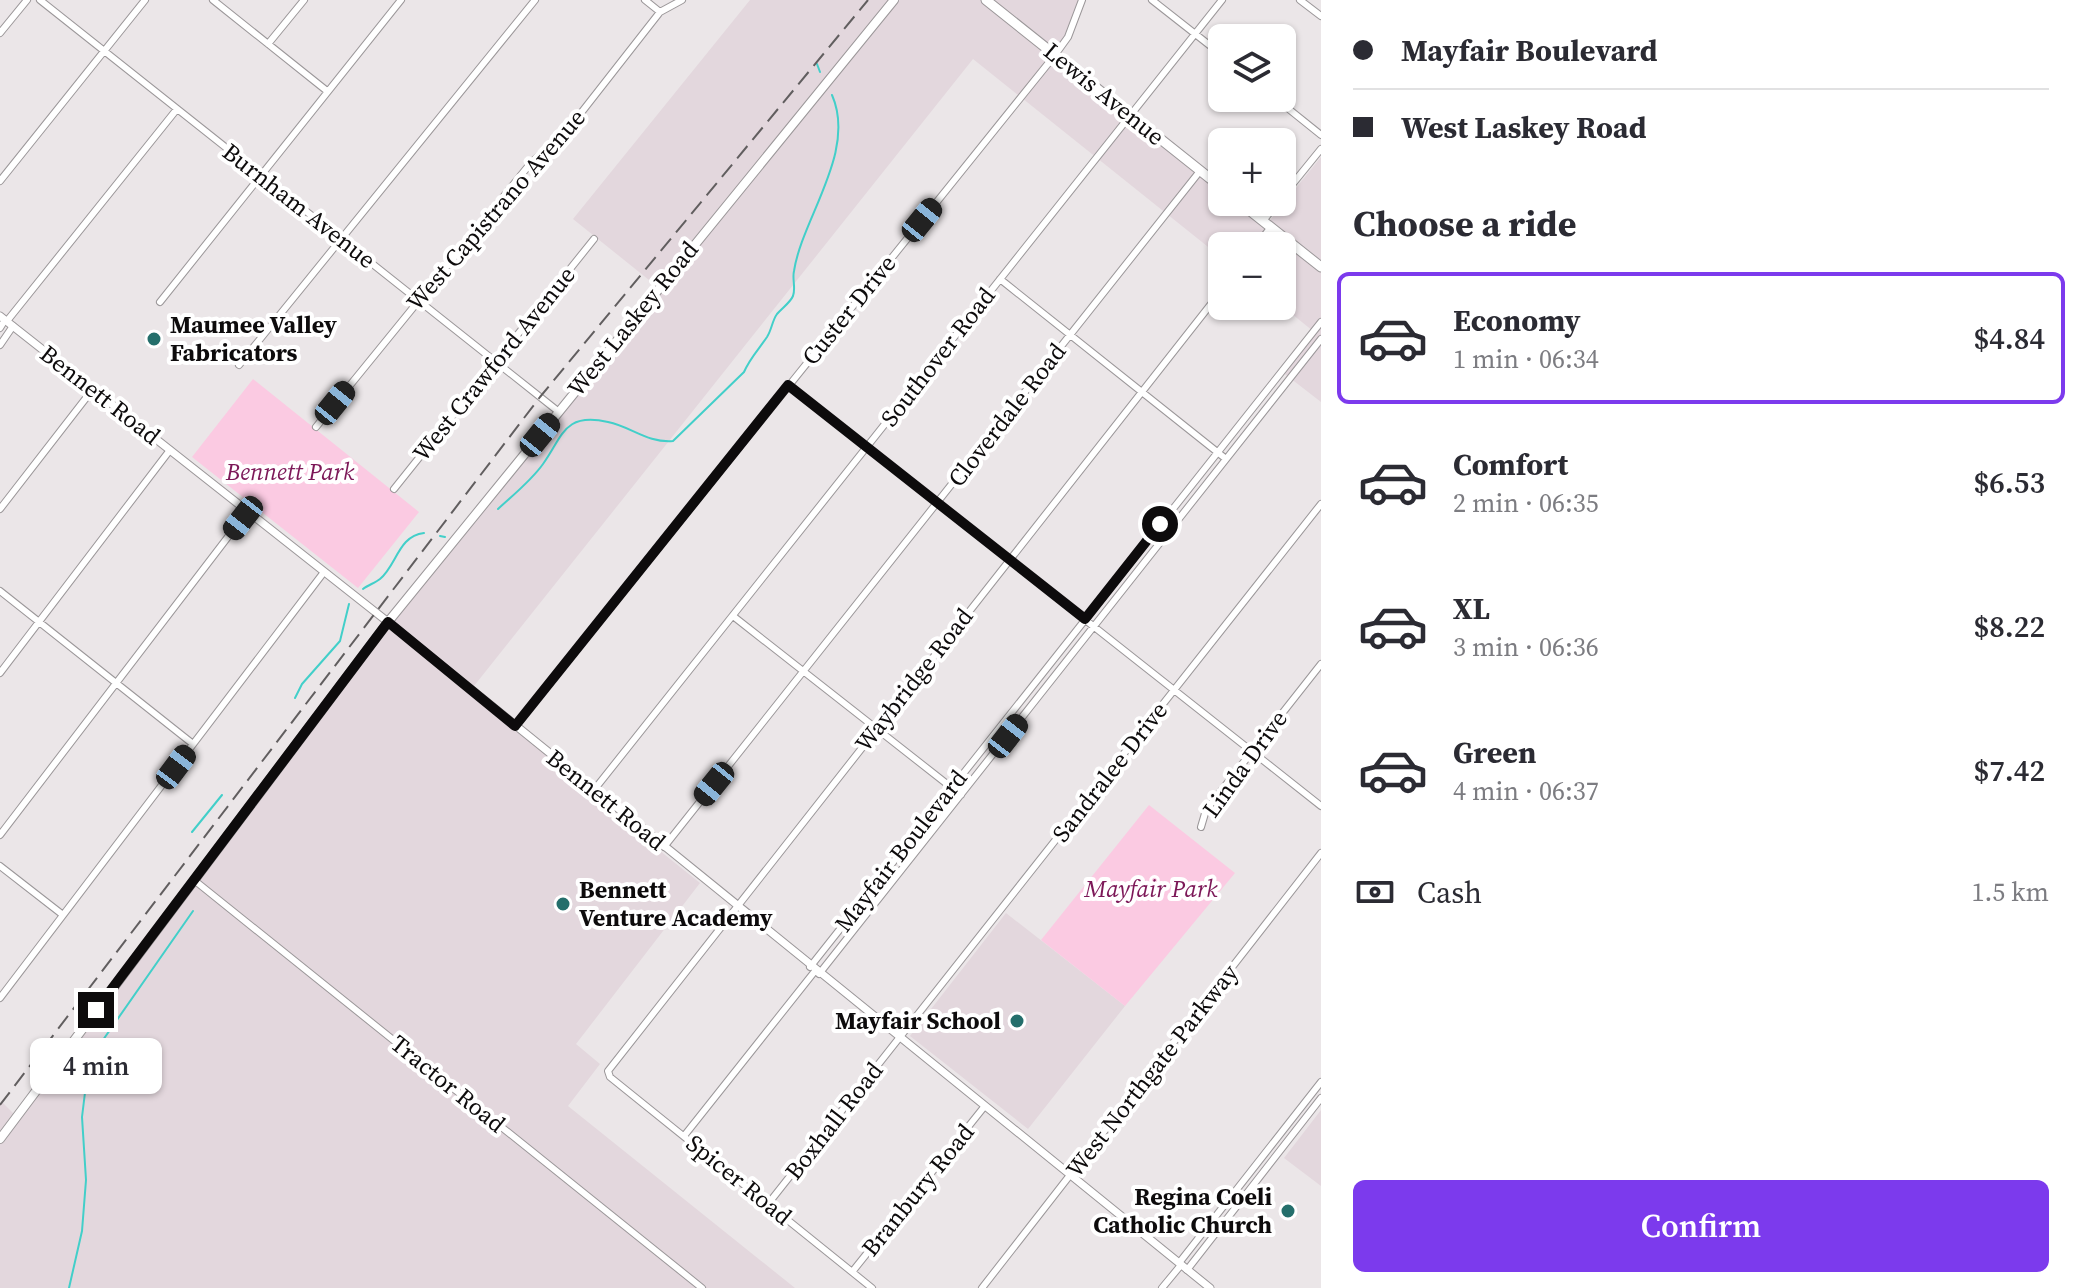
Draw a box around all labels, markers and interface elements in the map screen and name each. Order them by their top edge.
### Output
map controls [1208,24,1296,320]
button: layers [1208,24,1296,112]
text: Mayfair Boulevard [1401,30,1658,71]
street label: Lewis Avenue [1037,35,1172,153]
street label: West Capistrano Avenue [399,102,593,318]
text: West Laskey Road [1401,107,1647,148]
button: + [1208,128,1296,216]
street label: Burnham Avenue [216,135,383,276]
car [898,194,946,246]
text: Choose a ride [1353,199,1576,248]
button: − [1208,232,1296,320]
street label: West Laskey Road [560,234,706,403]
street label: Custer Drive [794,248,903,372]
street label: West Crawford Avenue [405,259,583,468]
street label: Southover Road [873,280,1003,433]
text: Economy [1453,300,1581,341]
icon: car [1357,302,1429,374]
place label: Maumee Valley Fabricators [170,308,337,369]
text: $4.84 [1974,318,2045,359]
marker: Maumee Valley Fabricators [145,330,163,348]
street label: Cloverdale Road [940,336,1073,493]
street label: Bennett Road [33,337,168,452]
text: 1 min · 06:34 [1453,341,1599,377]
car [311,377,359,429]
car [516,409,564,461]
text: Comfort [1453,444,1568,485]
icon: car [1357,446,1429,518]
park label: Bennett Park [225,455,355,488]
text: $6.53 [1974,462,2045,503]
text: 2 min · 06:35 [1453,485,1599,521]
car [219,492,267,544]
route start [1142,506,1178,542]
text: XL [1453,588,1490,629]
icon: car [1357,590,1429,662]
street label: Waybridge Road [847,601,980,758]
text: $8.22 [1974,606,2045,647]
text: 3 min · 06:36 [1453,629,1599,665]
street label: Sandralee Drive [1044,695,1175,849]
street label: Linda Drive [1194,703,1295,824]
car [984,710,1032,762]
text: Green [1453,732,1536,773]
icon: car [1357,734,1429,806]
car [152,741,200,793]
street label: Bennett Road [540,741,673,858]
text: $7.42 [1974,750,2045,791]
car [690,758,738,810]
street label: Mayfair Boulevard [827,762,975,939]
text: 4 min · 06:37 [1453,773,1599,809]
icon: cash [1353,870,1397,914]
park label: Mayfair Park [1084,872,1218,905]
text: Cash [1417,872,1482,913]
place label: Bennett Venture Academy [579,873,773,934]
text: 1.5 km [1971,874,2049,910]
marker: Bennett Venture Academy [554,895,572,913]
street label: West Northgate Parkway [1058,957,1246,1184]
route end [78,992,114,1028]
place label: Mayfair School [835,1004,1001,1037]
marker: Mayfair School [1008,1012,1026,1030]
street label: Tractor Road [384,1027,513,1140]
callout: 4 min [30,1038,162,1094]
text: 4 min [63,1048,129,1084]
street label: Boxhall Road [777,1055,890,1187]
street label: Branbury Road [854,1116,982,1263]
street label: Spicer Road [679,1127,799,1233]
place label: Regina Coeli Catholic Church [1093,1180,1272,1241]
button: Confirm [1353,1180,2049,1272]
marker: Regina Coeli Catholic Church [1279,1202,1297,1220]

